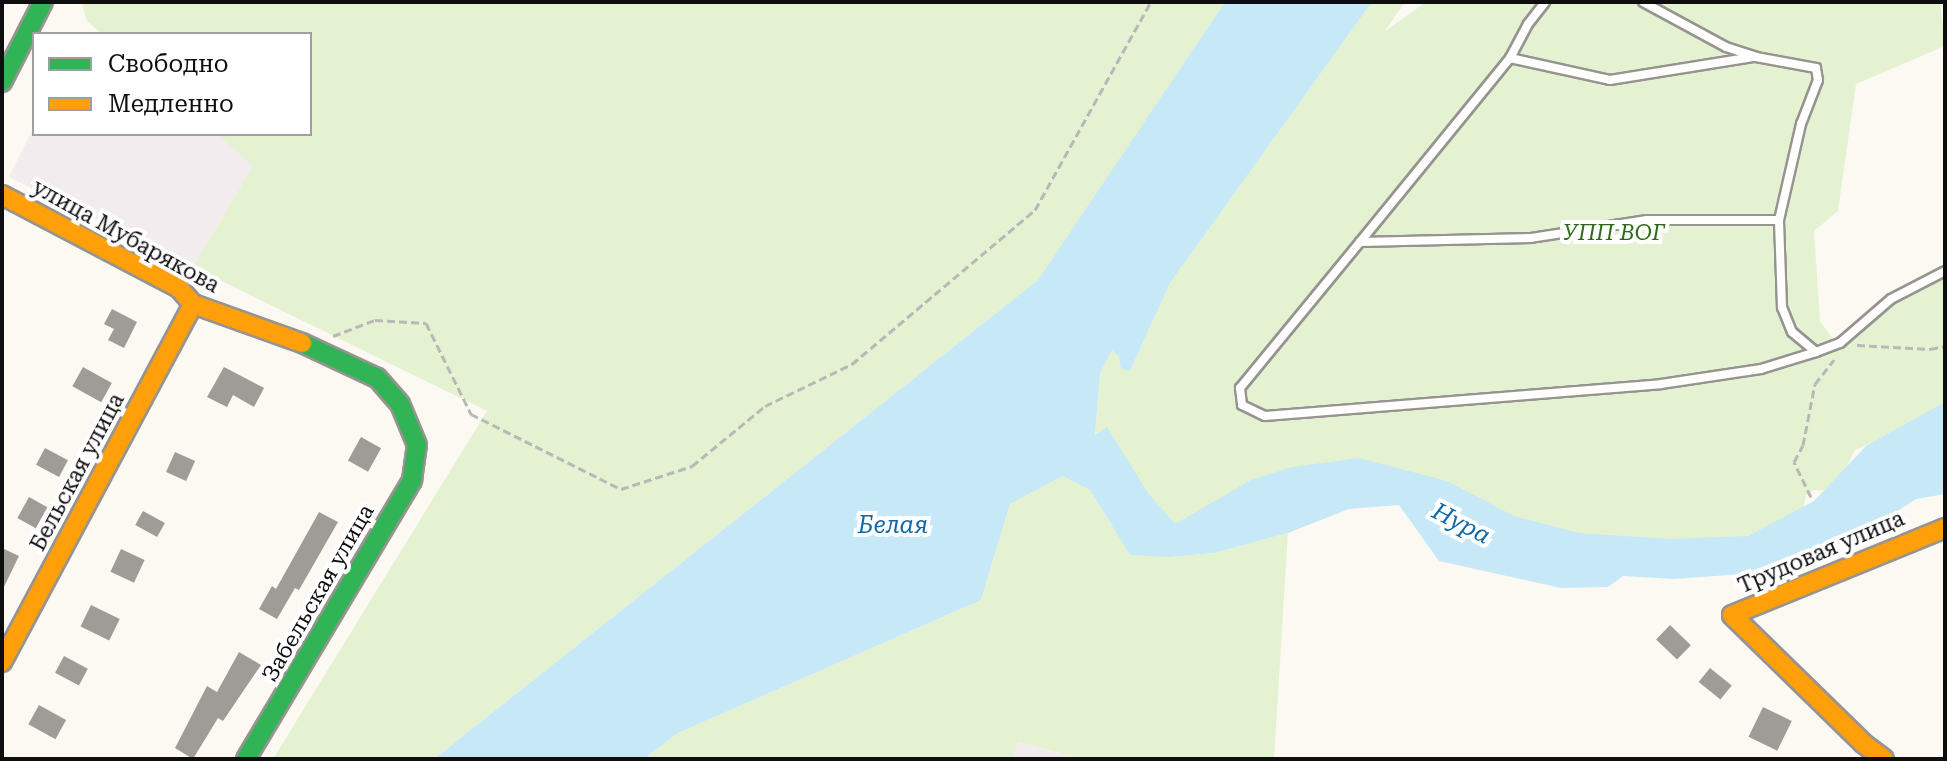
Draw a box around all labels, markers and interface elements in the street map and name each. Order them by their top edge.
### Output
legend [32,32,312,136]
text: Свободно [108,50,229,78]
text: Медленно [108,90,234,118]
street label: улица Мубарякова [28,174,224,298]
park label: УПП ВОГ [1563,220,1665,246]
street label: Бельская улица [24,389,130,555]
water label: Нура [1427,497,1495,551]
street label: Забельская улица [256,500,380,686]
street label: Трудовая улица [1734,505,1908,599]
water label: Белая [858,512,928,540]

